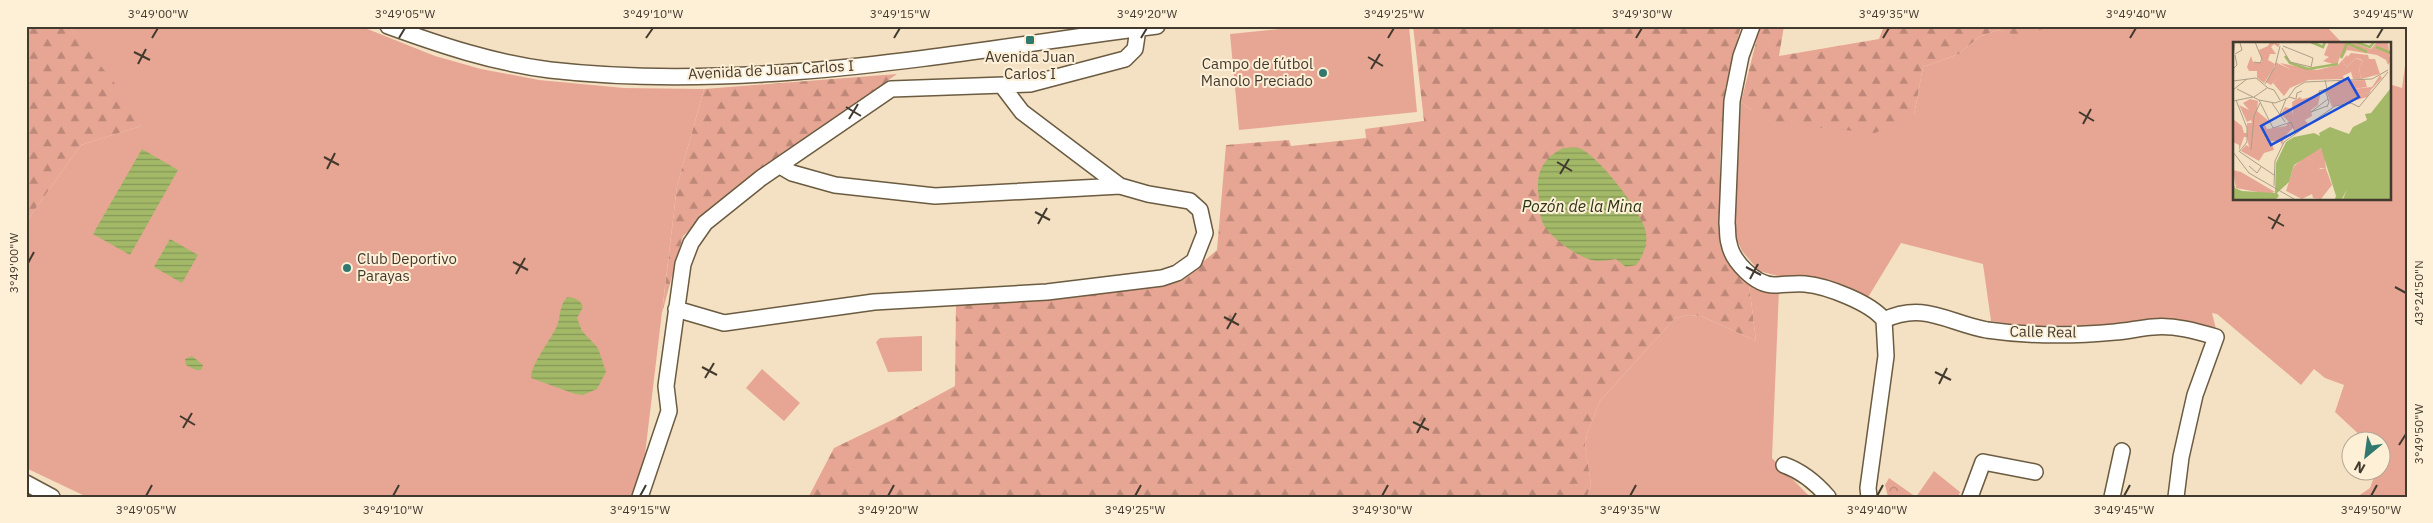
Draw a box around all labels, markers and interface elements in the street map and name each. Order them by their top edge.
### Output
text: 3°49'00"W [128,6,189,21]
text: 3°49'05"W [375,6,436,21]
text: 3°49'10"W [623,6,684,21]
text: 3°49'15"W [870,6,931,21]
text: 3°49'20"W [1117,6,1178,21]
text: 3°49'25"W [1364,6,1425,21]
text: 3°49'30"W [1612,6,1673,21]
text: 3°49'35"W [1859,6,1920,21]
text: 3°49'40"W [2106,6,2167,21]
text: 3°49'45"W [2353,6,2414,21]
marker: Avenida Juan Carlos I [1024,34,1036,46]
inset map [2233,42,2390,200]
place label: Avenida Juan Carlos I [985,47,1075,83]
place label: Campo de fútbol Manolo Preciado [1201,54,1313,90]
street label: Avenida de Juan Carlos I [687,56,854,83]
marker: Campo de fútbol Manolo Preciado [1317,67,1329,79]
water label: Pozón de la Mina [1522,196,1642,216]
text: 3°49'00"W [6,232,21,293]
place label: Club Deportivo Parayas [357,249,457,285]
text: 43°24'50"N [2411,260,2426,326]
marker: Club Deportivo Parayas [341,262,353,274]
street label: Calle Real [2009,321,2077,342]
text: 3°49'50"W [2411,403,2426,464]
north arrow [2340,430,2390,480]
text: N [2351,457,2368,478]
text: 3°49'05"W [116,502,177,517]
text: 3°49'10"W [363,502,424,517]
text: 3°49'15"W [610,502,671,517]
text: 3°49'20"W [858,502,919,517]
text: 3°49'25"W [1105,502,1166,517]
text: 3°49'30"W [1352,502,1413,517]
text: 3°49'35"W [1600,502,1661,517]
text: 3°49'40"W [1847,502,1908,517]
text: 3°49'45"W [2094,502,2155,517]
text: 3°49'50"W [2341,502,2402,517]

